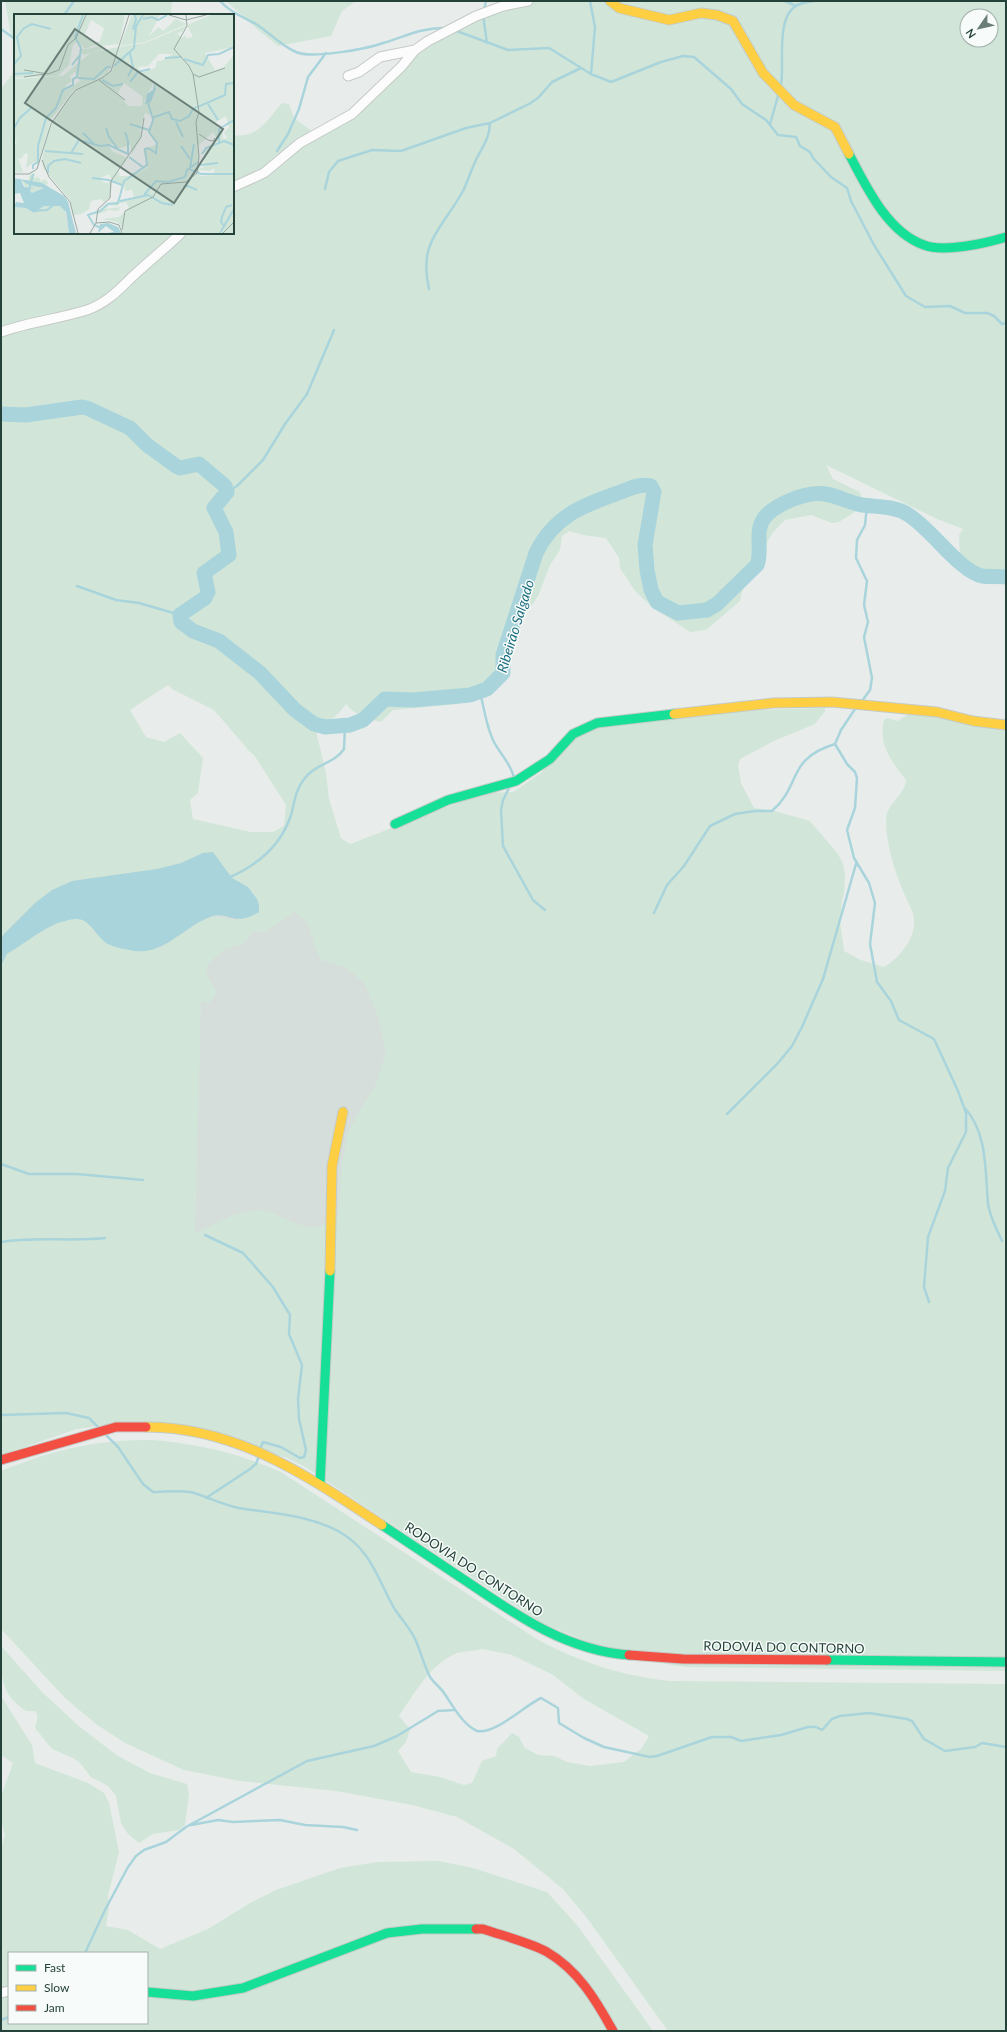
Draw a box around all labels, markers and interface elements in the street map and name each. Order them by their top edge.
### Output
north arrow [959,8,999,48]
inset map [14,14,234,234]
text: N [963,27,978,41]
water label: Ribeirão Salgado [493,577,537,675]
street label: RODOVIA DO CONTORNO [402,1518,546,1620]
street label: RODOVIA DO CONTORNO [703,1638,865,1656]
legend [8,1952,148,2024]
text: Fast [44,1960,66,1975]
text: Slow [44,1980,70,1995]
text: Jam [44,2000,65,2015]

